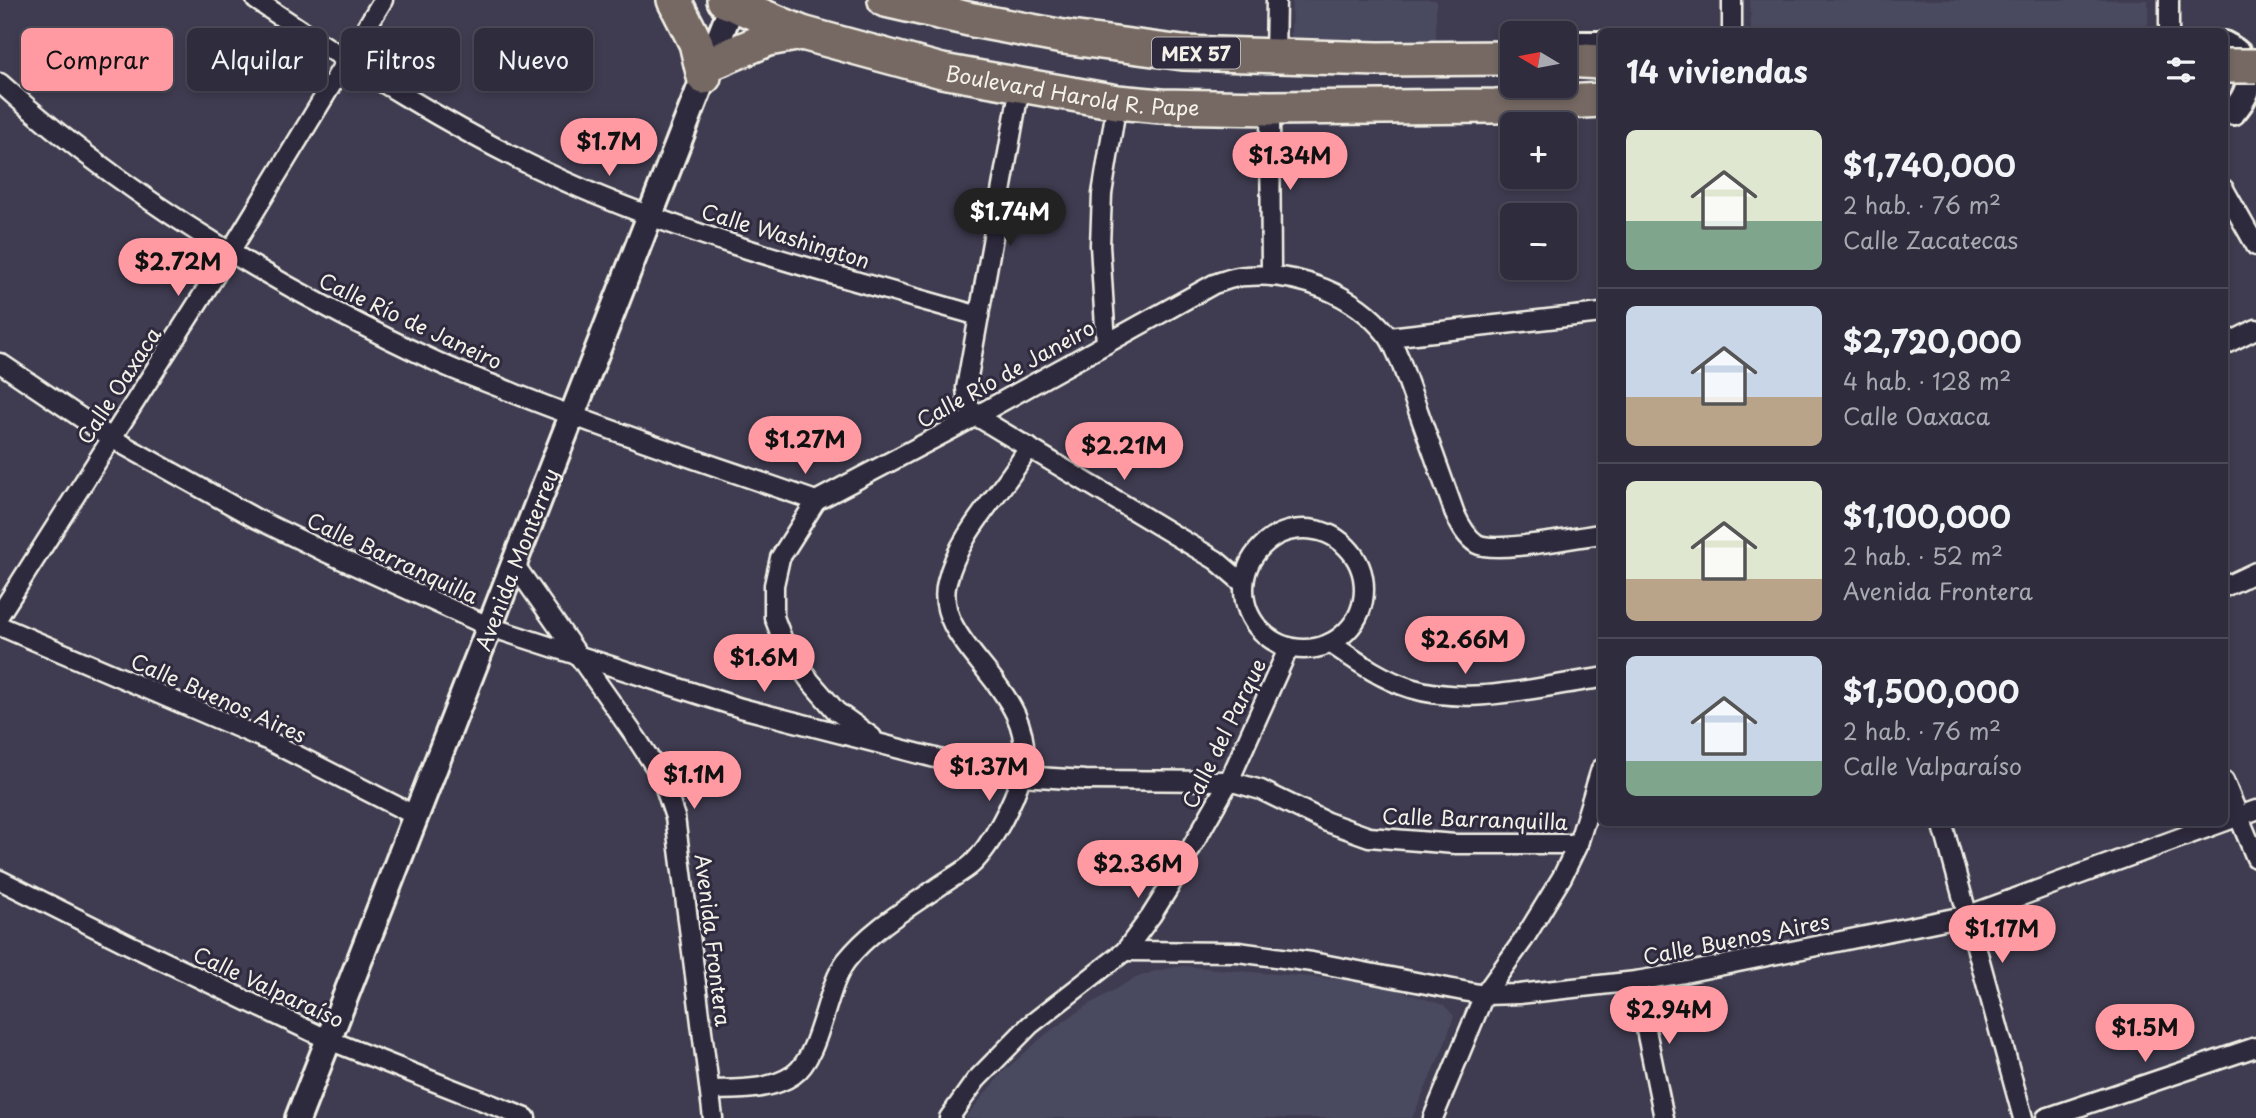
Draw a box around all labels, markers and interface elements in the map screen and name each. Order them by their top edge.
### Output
north arrow [1500,21,1577,98]
map controls [1500,21,1577,280]
chip: Comprar [21,28,173,91]
chip: Alquilar [187,28,327,91]
chip: Filtros [341,28,460,91]
chip: Nuevo [474,28,593,91]
road number: MEX 57 [1152,38,1240,68]
text: 14 viviendas [1626,48,1808,93]
icon: filters [2162,51,2200,89]
street label: Boulevard Harold R. Pape [943,56,1200,123]
button: + [1500,112,1577,189]
pin: $1.7M [560,118,658,178]
text: $1.7M [576,123,642,158]
pin: $1.34M [1233,132,1347,192]
text: $1.34M [1248,137,1332,172]
text: $1,740,000 [1843,142,2016,187]
icon: home [1682,158,1766,242]
text: 2 hab. · 76 m² [1843,187,2001,222]
pin: $1.74M [953,188,1067,248]
text: $1.74M [970,193,1050,228]
street label: Calle Washington [698,194,874,276]
button: − [1500,203,1577,280]
text: Calle Zacatecas [1843,222,2018,257]
pin: $2.72M [121,238,235,298]
text: $2.72M [134,243,222,278]
street label: Calle Río de Janeiro [314,263,508,377]
street label: Calle Río de Janeiro [910,311,1100,435]
text: $2,720,000 [1843,318,2022,363]
street label: Calle Oaxaca [68,319,168,450]
icon: home [1682,334,1766,418]
text: 4 hab. · 128 m² [1843,363,2011,398]
text: Calle Oaxaca [1843,398,1990,433]
pin: $1.27M [748,416,862,476]
text: $1.27M [764,421,846,456]
pin: $2.21M [1067,422,1181,482]
text: $2.21M [1081,427,1167,462]
street label: Avenida Monterrey [466,463,566,655]
text: $1,100,000 [1843,493,2011,538]
street label: Calle Barranquilla [302,503,484,611]
icon: home [1682,509,1766,593]
text: 2 hab. · 52 m² [1843,538,2003,573]
text: Avenida Frontera [1843,573,2033,608]
pin: $2.66M [1408,616,1522,676]
text: $2.66M [1421,621,1509,656]
pin: $1.6M [715,634,813,694]
text: $1.6M [730,639,798,674]
street label: Calle Buenos Aires [126,644,312,750]
street label: Calle del Parque [1173,653,1273,813]
text: $1,500,000 [1843,668,2019,713]
icon: home [1682,684,1766,768]
text: 2 hab. · 76 m² [1843,713,2001,748]
pin: $1.37M [932,744,1046,803]
text: $1.37M [949,748,1029,783]
text: Calle Valparaíso [1843,748,2022,783]
pin: $1.1M [645,752,743,811]
text: $1.1M [663,756,725,791]
street label: Calle Barranquilla [1381,799,1569,837]
pin: $2.36M [1081,841,1195,900]
text: $2.36M [1093,845,1183,880]
street label: Avenida Frontera [688,852,740,1028]
street label: Calle Buenos Aires [1640,904,1832,972]
pin: $1.17M [1945,906,2059,965]
text: $1.17M [1965,910,2039,945]
street label: Calle Valparaíso [188,937,350,1035]
pin: $2.94M [1612,986,1726,1046]
text: $2.94M [1626,991,1712,1026]
pin: $1.5M [2096,1004,2194,1064]
text: $1.5M [2111,1009,2179,1044]

